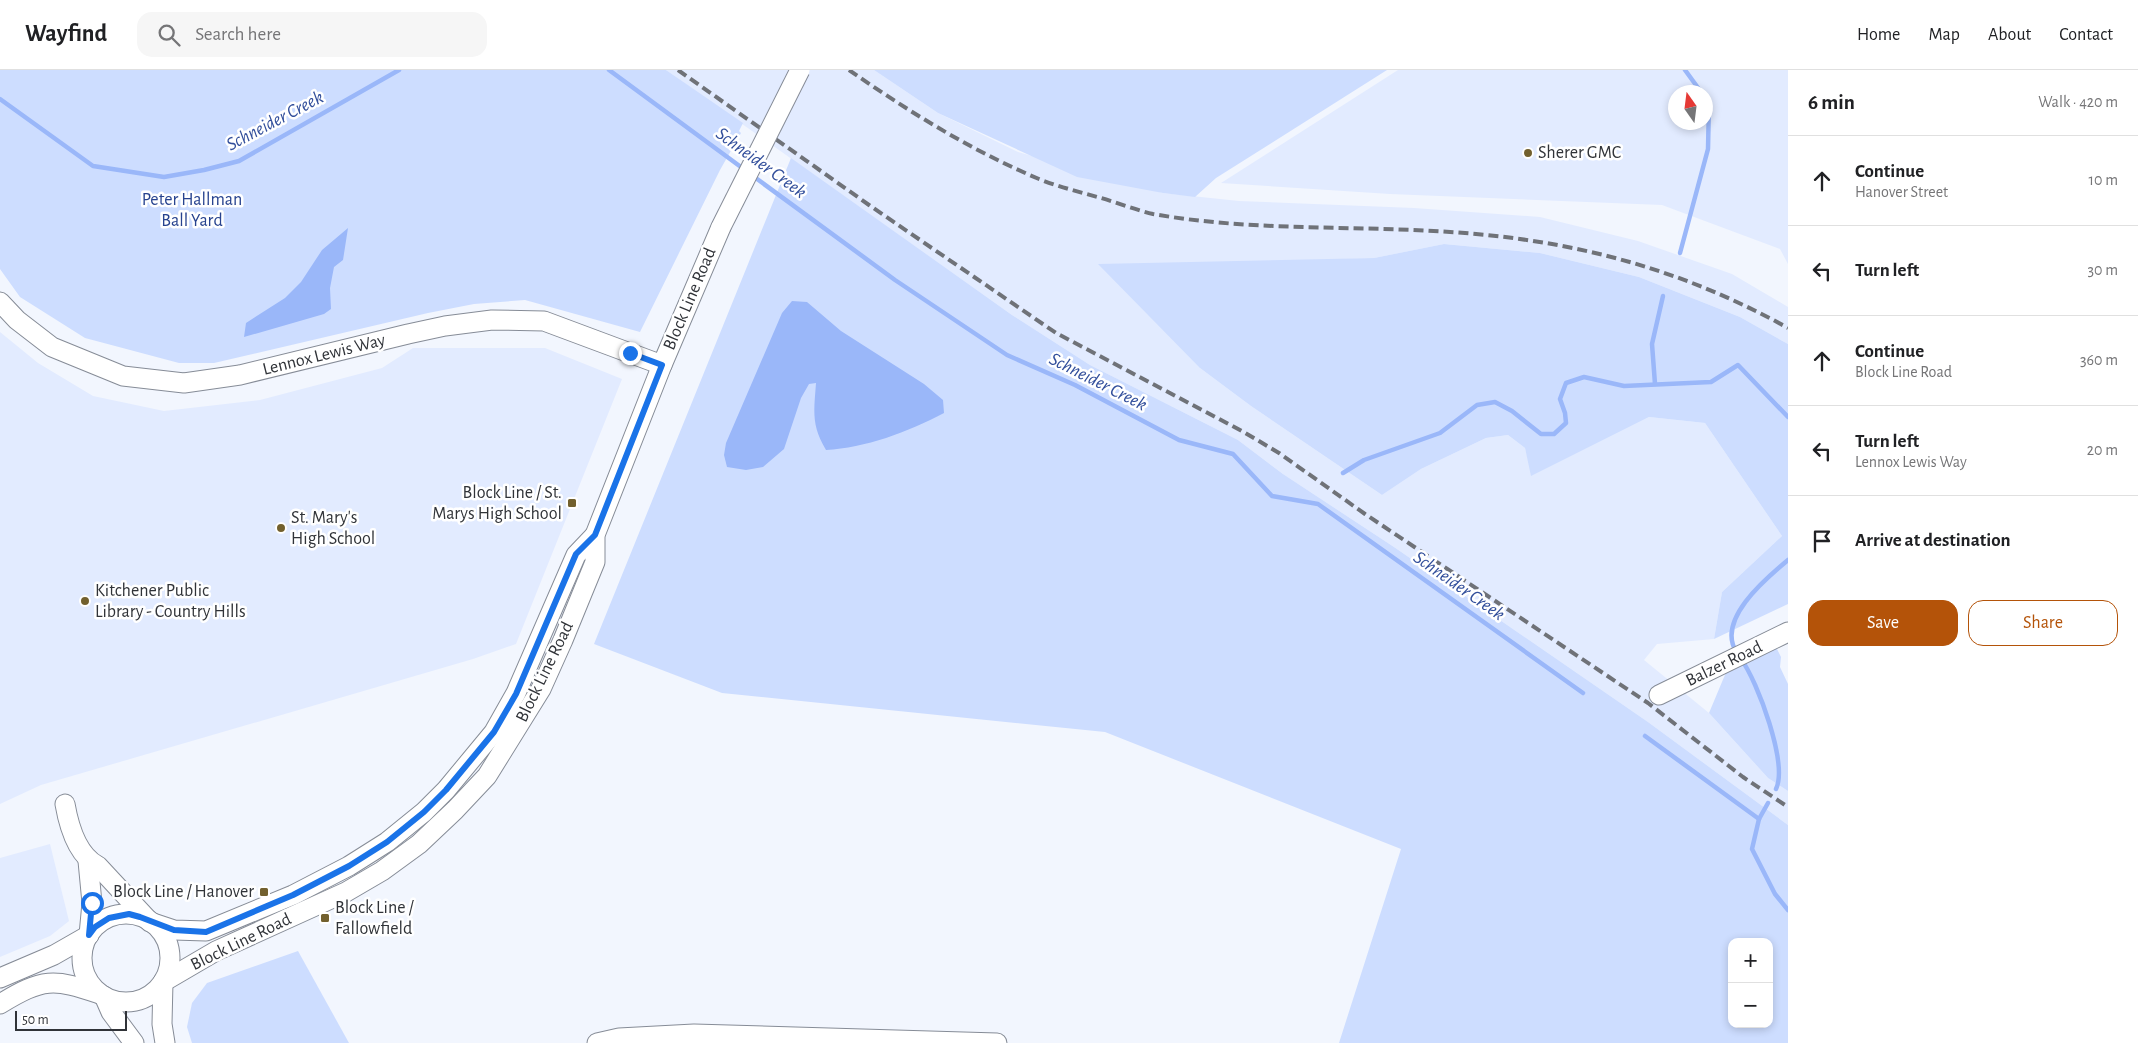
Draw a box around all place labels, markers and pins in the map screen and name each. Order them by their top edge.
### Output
place label: Sherer GMC [1538,144,1621,162]
marker: Sherer GMC [1522,147,1534,159]
place label: Block Line / St. Marys High School [432,484,562,523]
marker: Block Line / St. Marys High School [566,497,578,509]
place label: St. Mary's High School [291,509,375,548]
marker: St. Mary's High School [275,522,287,534]
place label: Kitchener Public Library - Country Hills [95,582,246,621]
marker: Kitchener Public Library - Country Hills [79,595,91,607]
place label: Block Line / Hanover [113,883,254,901]
marker: Block Line / Hanover [258,886,270,898]
place label: Block Line / Fallowfield [335,899,414,938]
marker: Block Line / Fallowfield [319,912,331,924]

